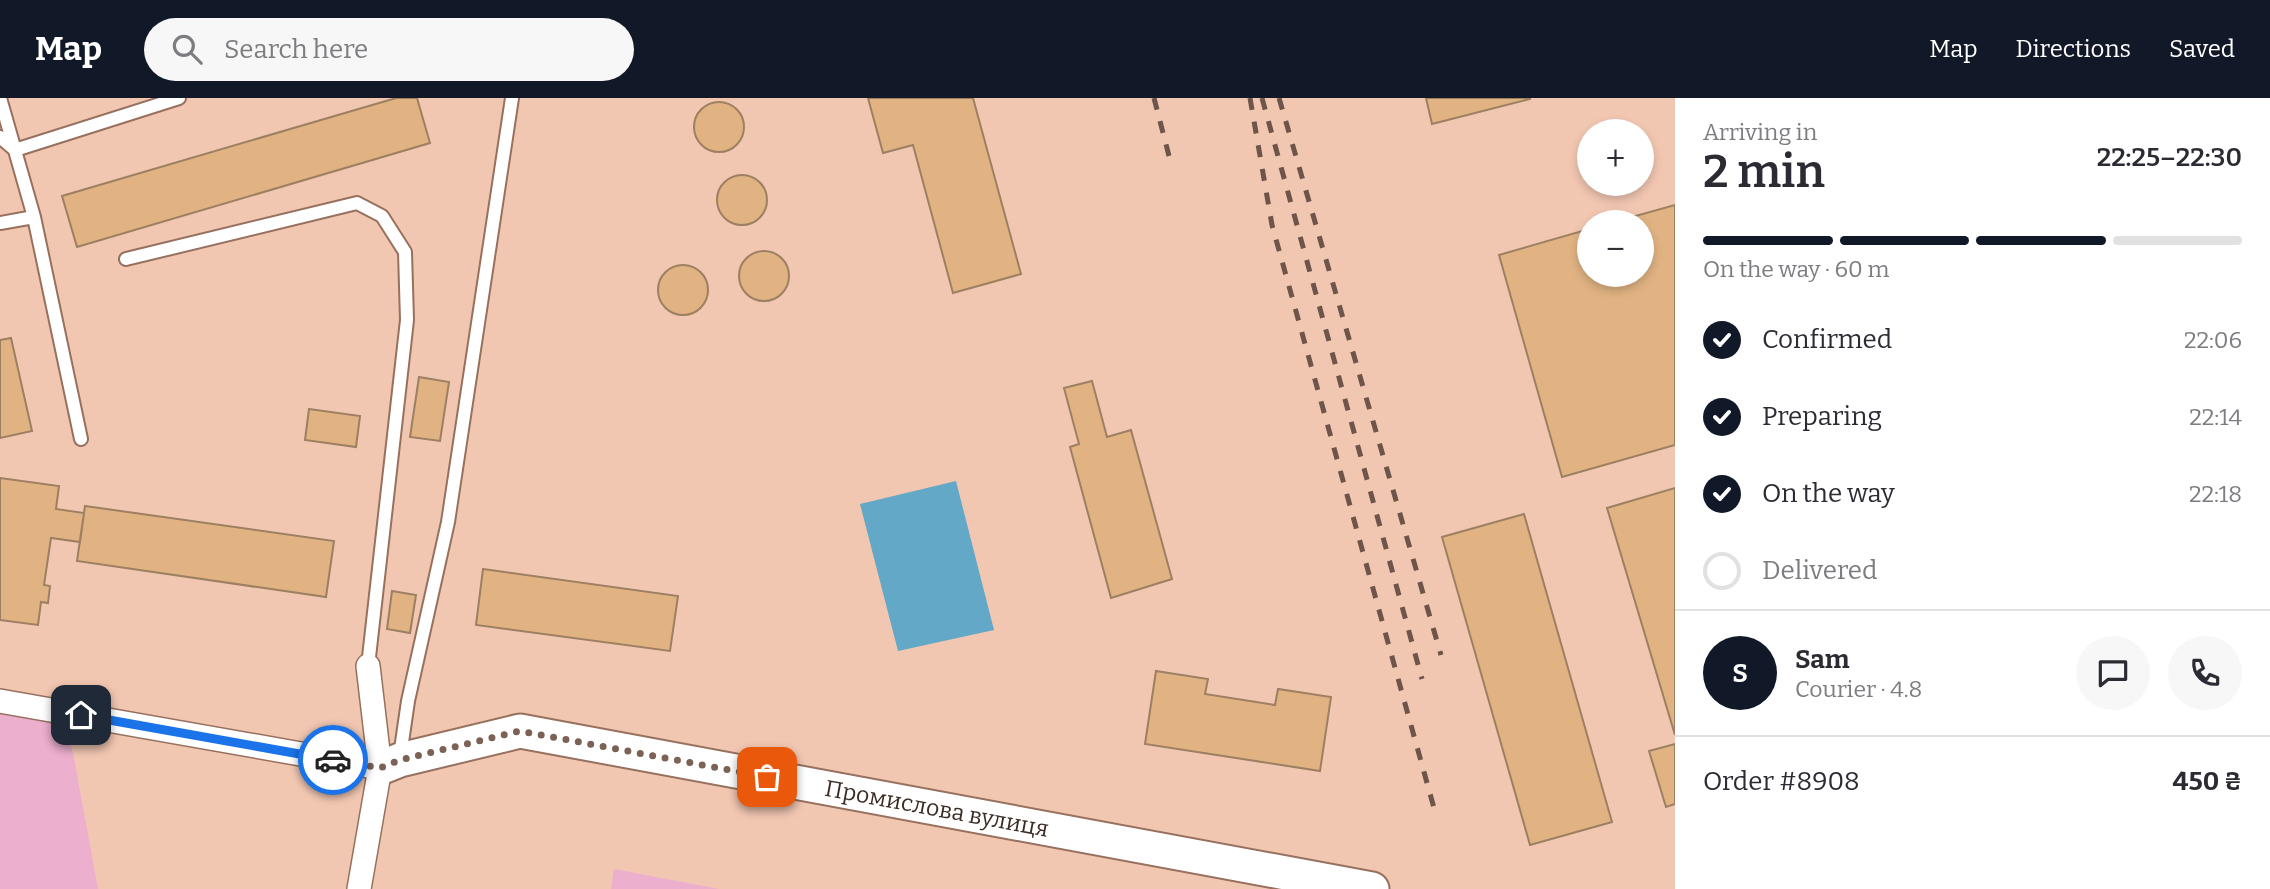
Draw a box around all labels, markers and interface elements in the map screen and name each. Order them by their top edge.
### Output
search box [144,18,634,81]
text: Map [35,29,102,69]
icon: search [168,30,206,68]
text: Search here [224,34,368,65]
text: Map [1929,35,1978,63]
text: Directions [2016,35,2131,63]
text: Saved [2169,35,2235,63]
text: Arriving in [1703,118,1817,146]
map controls [1577,119,1654,287]
button: + [1577,119,1654,196]
text: 22:25–22:30 [2097,142,2242,173]
text: 2 min [1703,144,1825,199]
button: − [1577,210,1654,287]
text: On the way · 60 m [1703,255,1889,283]
icon: check [1703,321,1741,359]
text: Confirmed [1762,324,1892,355]
text: 22:06 [2184,326,2242,354]
icon: check [1703,398,1741,436]
text: Preparing [1762,401,1882,432]
text: 22:14 [2189,403,2242,431]
icon: check [1703,475,1741,513]
text: On the way [1762,478,1895,509]
text: 22:18 [2189,480,2242,508]
text: Delivered [1762,555,1877,586]
button: chat [2076,636,2150,710]
button: phone [2168,636,2242,710]
text: Sam [1795,644,1850,675]
text: S [1732,658,1748,689]
text: Courier · 4.8 [1795,675,1922,703]
pin [51,685,111,745]
icon: home [62,696,100,734]
courier [298,725,368,795]
icon: car [314,741,352,779]
pin [737,747,797,807]
icon: bag [748,758,786,796]
text: Order #8908 [1703,766,1860,797]
text: 450 ₴ [2173,766,2242,797]
street label: Промислова вулиця [823,774,1051,843]

